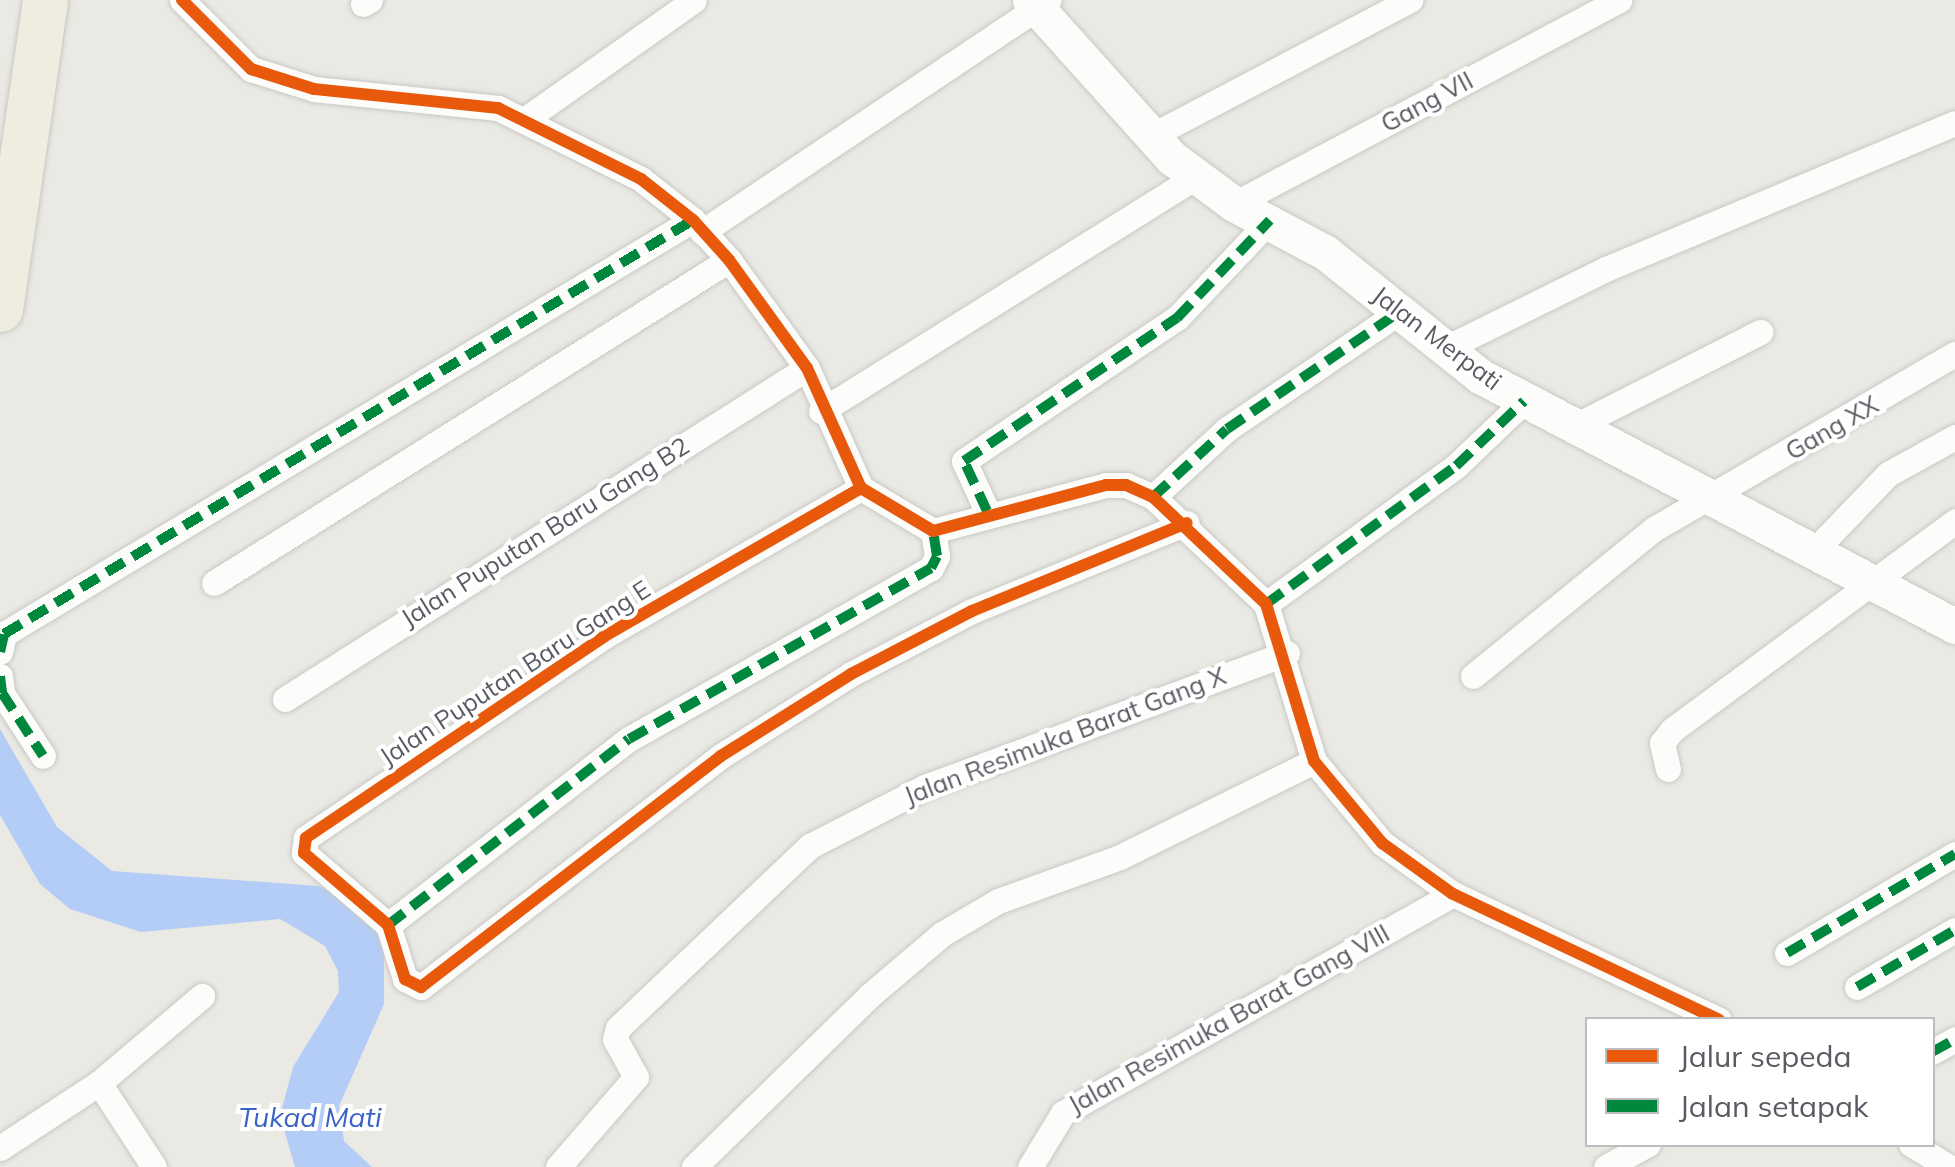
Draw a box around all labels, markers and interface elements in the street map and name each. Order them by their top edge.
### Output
street label: Gang VII [1376,65,1478,139]
street label: Jalan Merpati [1366,280,1508,396]
street label: Gang XX [1780,389,1884,467]
street label: Jalan Puputan Baru Gang B2 [396,431,694,633]
street label: Jalan Puputan Baru Gang E [374,574,656,772]
street label: Jalan Resimuka Barat Gang X [900,661,1230,811]
street label: Jalan Resimuka Barat Gang VIII [1063,918,1395,1120]
legend [1585,1017,1935,1147]
text: Jalur sepeda [1679,1037,1852,1075]
text: Jalan setapak [1679,1087,1869,1125]
water label: Tukad Mati [238,1100,382,1134]

